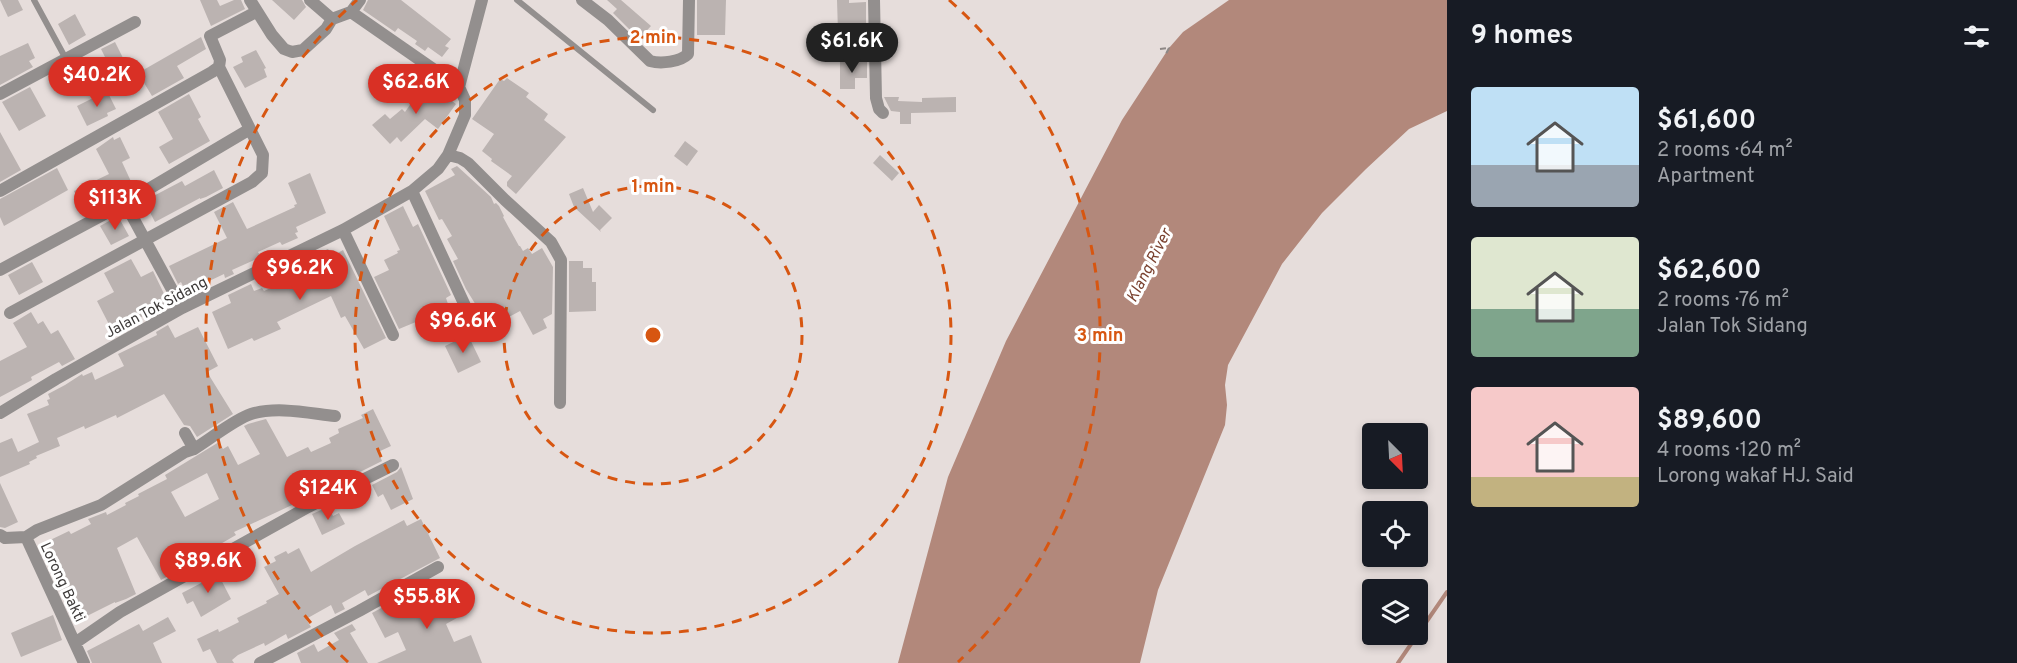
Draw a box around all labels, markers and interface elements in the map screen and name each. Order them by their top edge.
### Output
text: 9 homes [1471,20,1573,53]
icon: filters [1960,20,1993,53]
pin: $61.6K [803,23,901,74]
text: 2 min [629,27,677,50]
text: $61.6K [820,29,884,55]
pin: $40.2K [48,57,146,108]
text: $40.2K [62,63,132,89]
pin: $62.6K [367,64,465,115]
text: $62.6K [382,70,450,96]
text: $61,600 [1657,105,1756,138]
icon: home [1519,111,1591,183]
text: 2 rooms · 64 m² [1657,138,1793,164]
text: Apartment [1657,164,1755,190]
text: 1 min [631,176,675,199]
pin: $113K [73,180,157,231]
text: $113K [88,186,142,212]
water label: Klang River [1123,224,1178,306]
pin: $96.2K [251,250,349,301]
text: $62,600 [1657,255,1761,288]
text: $96.2K [266,256,334,282]
icon: home [1519,261,1591,333]
street label: Jalan Tok Sidang [102,273,211,343]
text: 2 rooms · 76 m² [1657,288,1789,314]
pin: $96.6K [414,303,512,354]
text: $96.6K [429,309,497,335]
text: Jalan Tok Sidang [1657,314,1808,340]
centre of rings [643,325,663,345]
text: 3 min [1077,325,1123,348]
text: $89,600 [1657,405,1762,438]
icon: home [1519,411,1591,483]
north arrow [1362,423,1428,489]
map controls [1362,423,1428,645]
text: 4 rooms · 120 m² [1657,438,1801,464]
text: Lorong wakaf HJ. Said [1657,464,1854,490]
pin: $124K [286,470,370,521]
text: $124K [298,476,358,502]
button: locate [1362,501,1428,567]
street label: Lorong Bakti [35,540,88,626]
pin: $89.6K [159,543,257,594]
text: $89.6K [174,549,242,575]
pin: $55.8K [378,579,476,630]
button: layers [1362,579,1428,645]
text: $55.8K [393,585,461,611]

